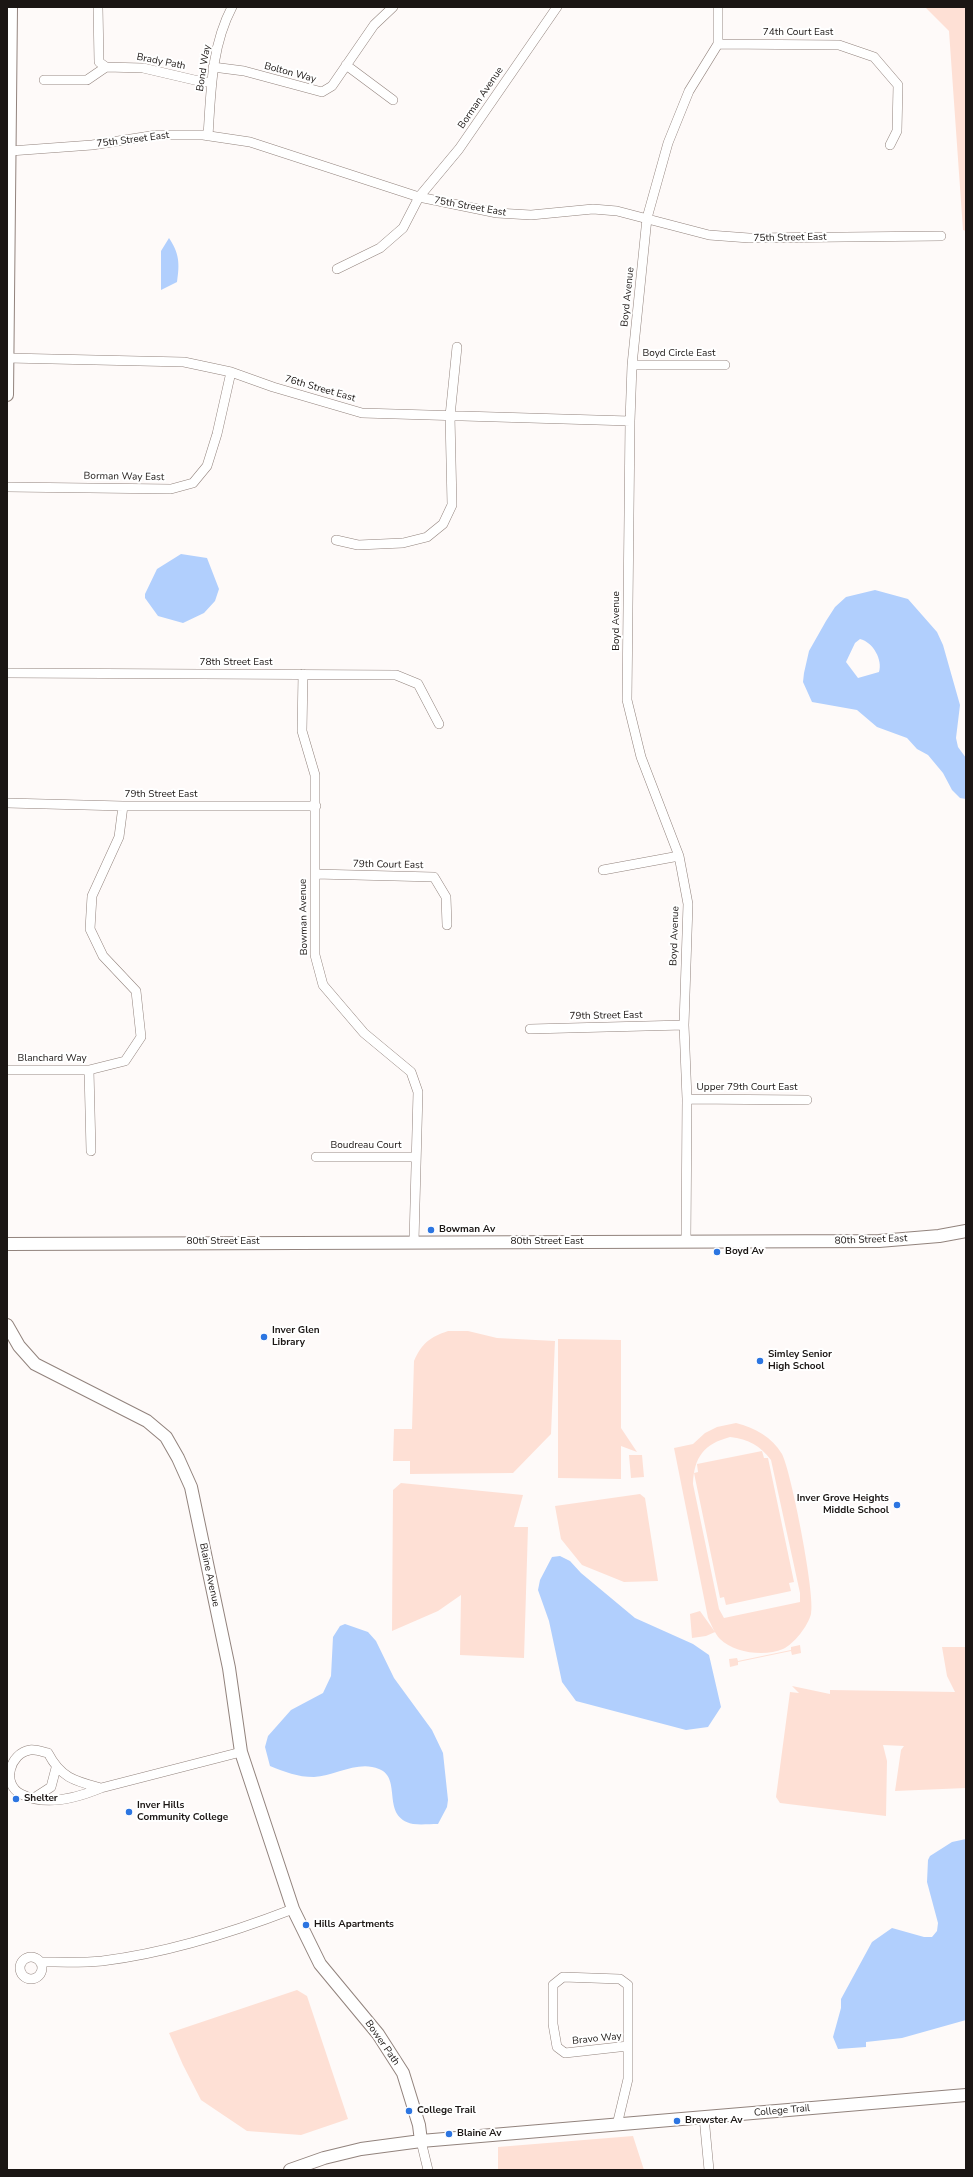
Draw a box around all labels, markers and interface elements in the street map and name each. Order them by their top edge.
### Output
street label: 74th Court East [763,27,833,39]
street label: Bond Way [194,44,214,92]
street label: Brady Path [135,51,187,73]
street label: Bolton Way [263,60,317,86]
street label: Borman Avenue [456,65,506,131]
street label: 75th Street East [96,130,170,150]
street label: 75th Street East [433,195,507,219]
street label: 75th Street East [753,231,827,245]
street label: Boyd Avenue [619,267,637,327]
street label: Boyd Circle East [642,348,716,360]
street label: 76th Street East [283,373,357,405]
street label: Borman Way East [84,470,164,484]
street label: Boyd Avenue [611,591,623,651]
street label: 78th Street East [200,657,272,669]
street label: 79th Street East [125,789,197,801]
street label: 79th Court East [353,858,423,872]
street label: Bowman Avenue [297,879,311,955]
street label: Boyd Avenue [668,906,682,966]
street label: 79th Street East [569,1009,643,1023]
street label: Blanchard Way [17,1053,87,1065]
street label: Upper 79th Court East [697,1082,797,1094]
street label: Boudreau Court [331,1140,401,1152]
place label: Bowman Av [439,1224,495,1236]
marker: Bowman Av [426,1225,436,1235]
street label: 80th Street East [834,1233,908,1247]
street label: 80th Street East [187,1236,259,1248]
street label: 80th Street East [511,1236,583,1248]
place label: Boyd Av [725,1246,764,1258]
marker: Boyd Av [712,1247,722,1257]
place label: Inver Glen Library [272,1325,320,1348]
marker: Inver Glen Library [259,1332,269,1342]
place label: Simley Senior High School [768,1349,832,1372]
marker: Simley Senior High School [755,1356,765,1366]
place label: Inver Grove Heights Middle School [797,1493,889,1516]
marker: Inver Grove Heights Middle School [892,1500,902,1510]
street label: Blaine Avenue [196,1542,222,1608]
place label: Shelter [24,1793,58,1805]
marker: Shelter [11,1794,21,1804]
place label: Inver Hills Community College [137,1800,228,1824]
marker: Inver Hills Community College [124,1807,134,1817]
place label: Hills Apartments [314,1919,394,1931]
marker: Hills Apartments [301,1920,311,1930]
street label: Bower Path [362,2018,402,2068]
street label: Bravo Way [572,2030,622,2048]
street label: College Trail [753,2103,811,2119]
place label: College Trail [417,2105,476,2117]
marker: College Trail [404,2106,414,2116]
place label: Brewster Av [685,2115,743,2127]
marker: Brewster Av [672,2116,682,2126]
place label: Blaine Av [457,2128,501,2140]
marker: Blaine Av [444,2129,454,2139]

